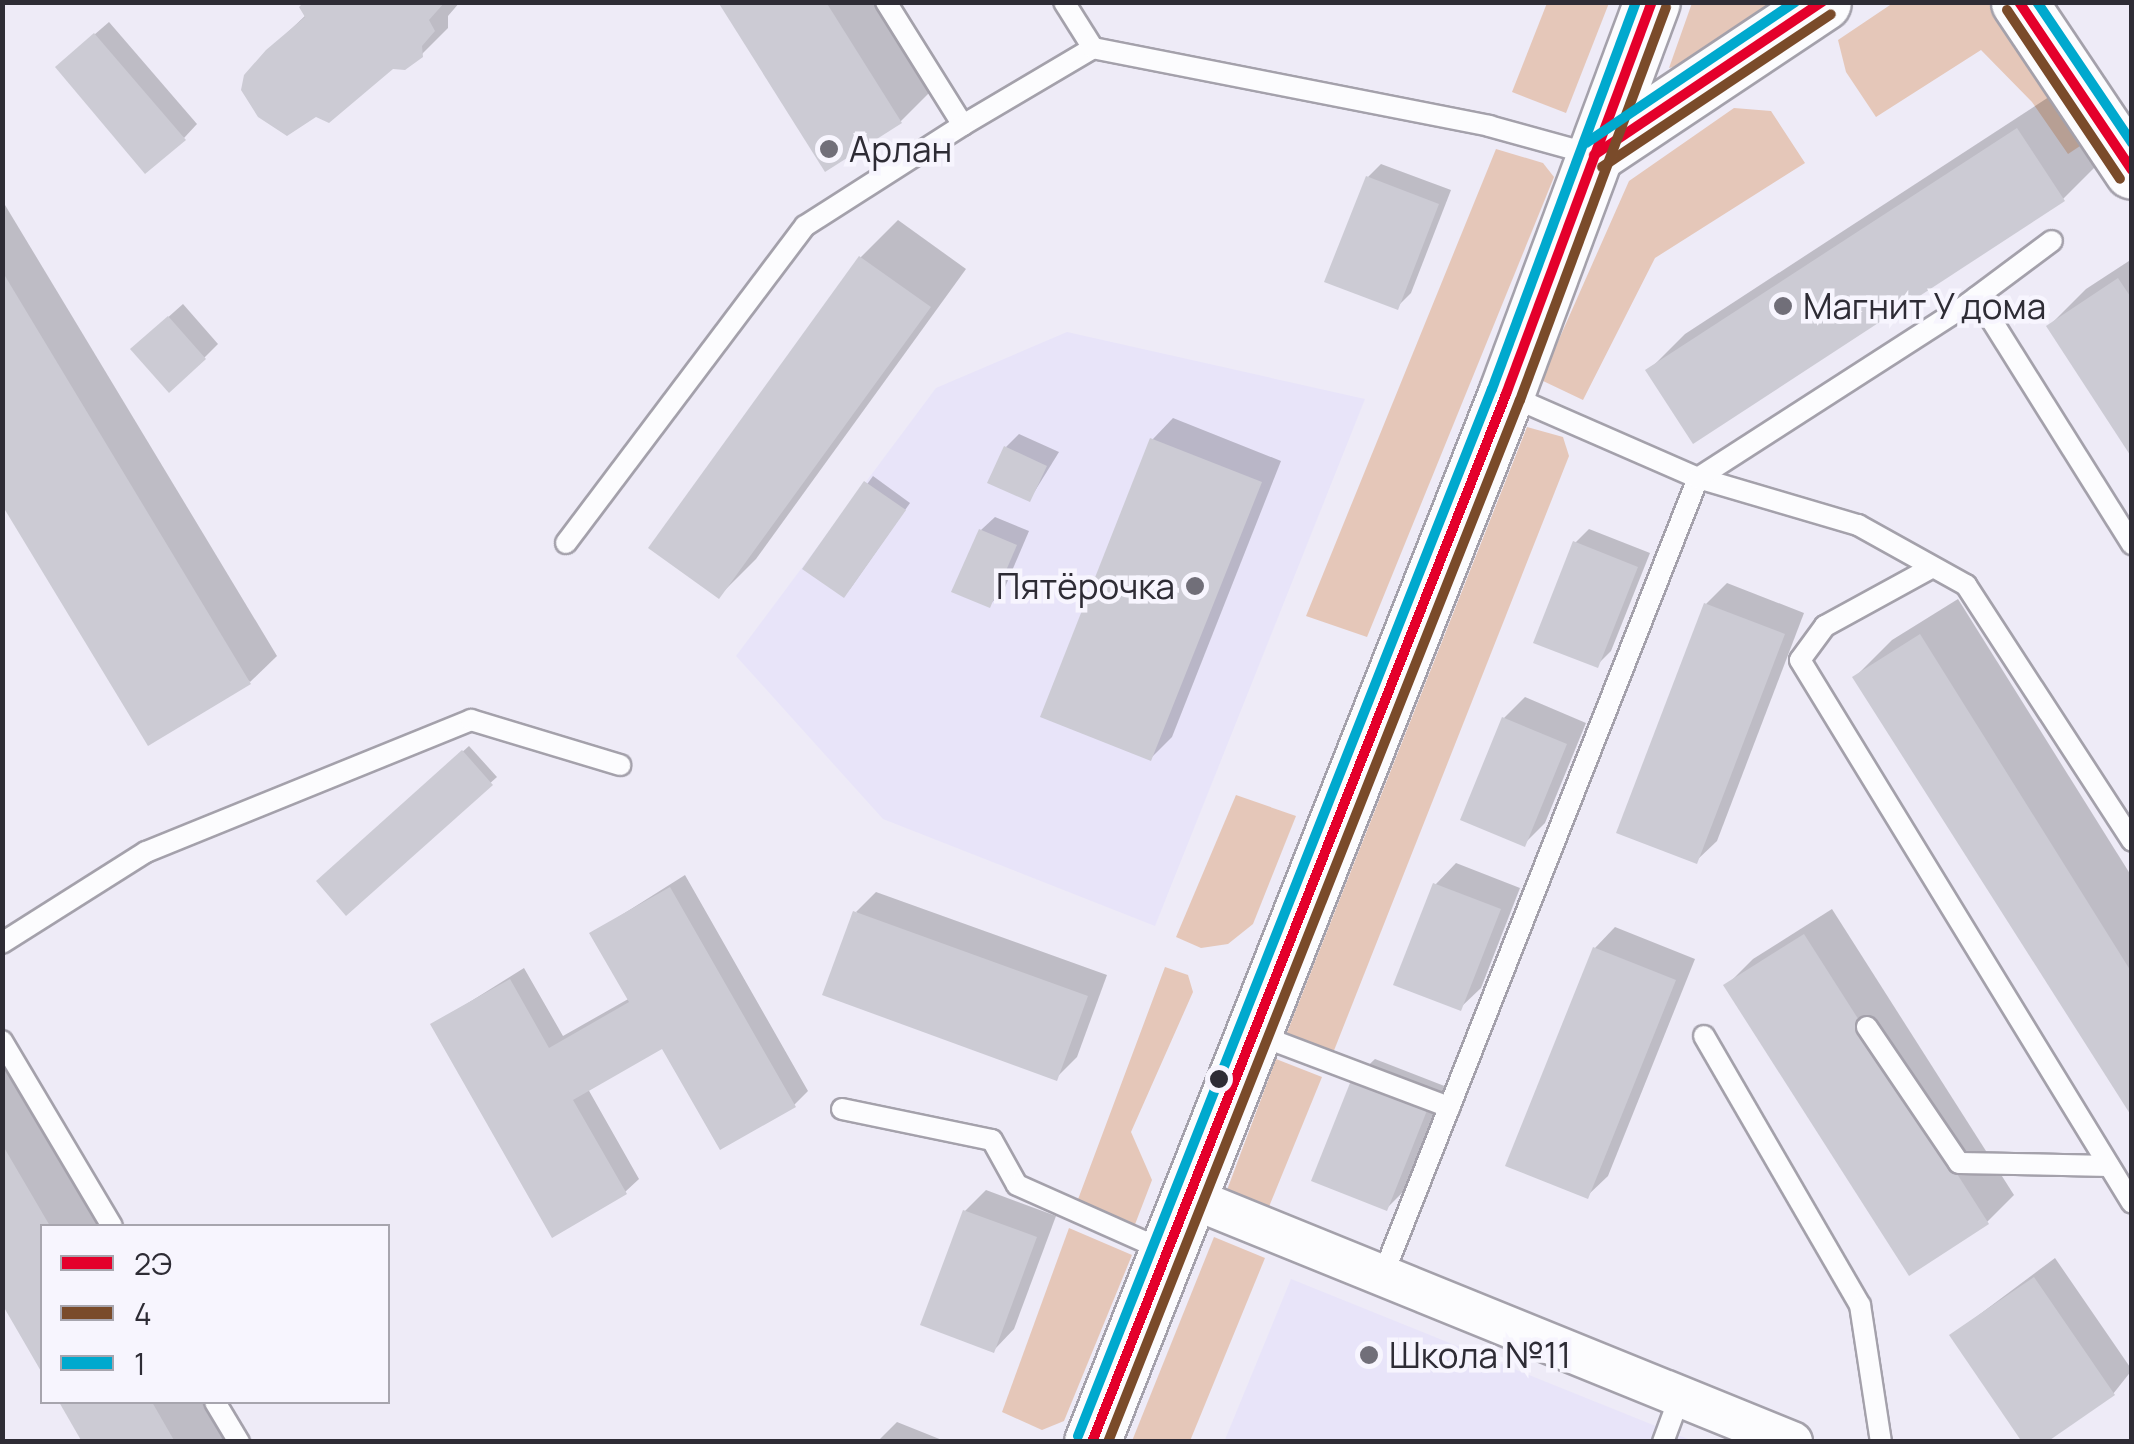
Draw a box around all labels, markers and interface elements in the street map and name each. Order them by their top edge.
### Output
place label: Арлан [849,128,952,170]
marker: Арлан [818,138,840,160]
place label: Магнит У дома [1803,285,2048,327]
marker: Магнит У дома [1772,295,1794,317]
place label: Пятёрочка [996,565,1175,607]
marker: Пятёрочка [1184,575,1206,597]
unlabelled marker [1209,1069,1229,1089]
legend [40,1224,390,1404]
text: 2Э [134,1243,172,1284]
text: 4 [134,1293,152,1334]
place label: Школа №11 [1389,1334,1571,1376]
text: 1 [134,1343,146,1384]
marker: Школа №11 [1358,1344,1380,1366]

